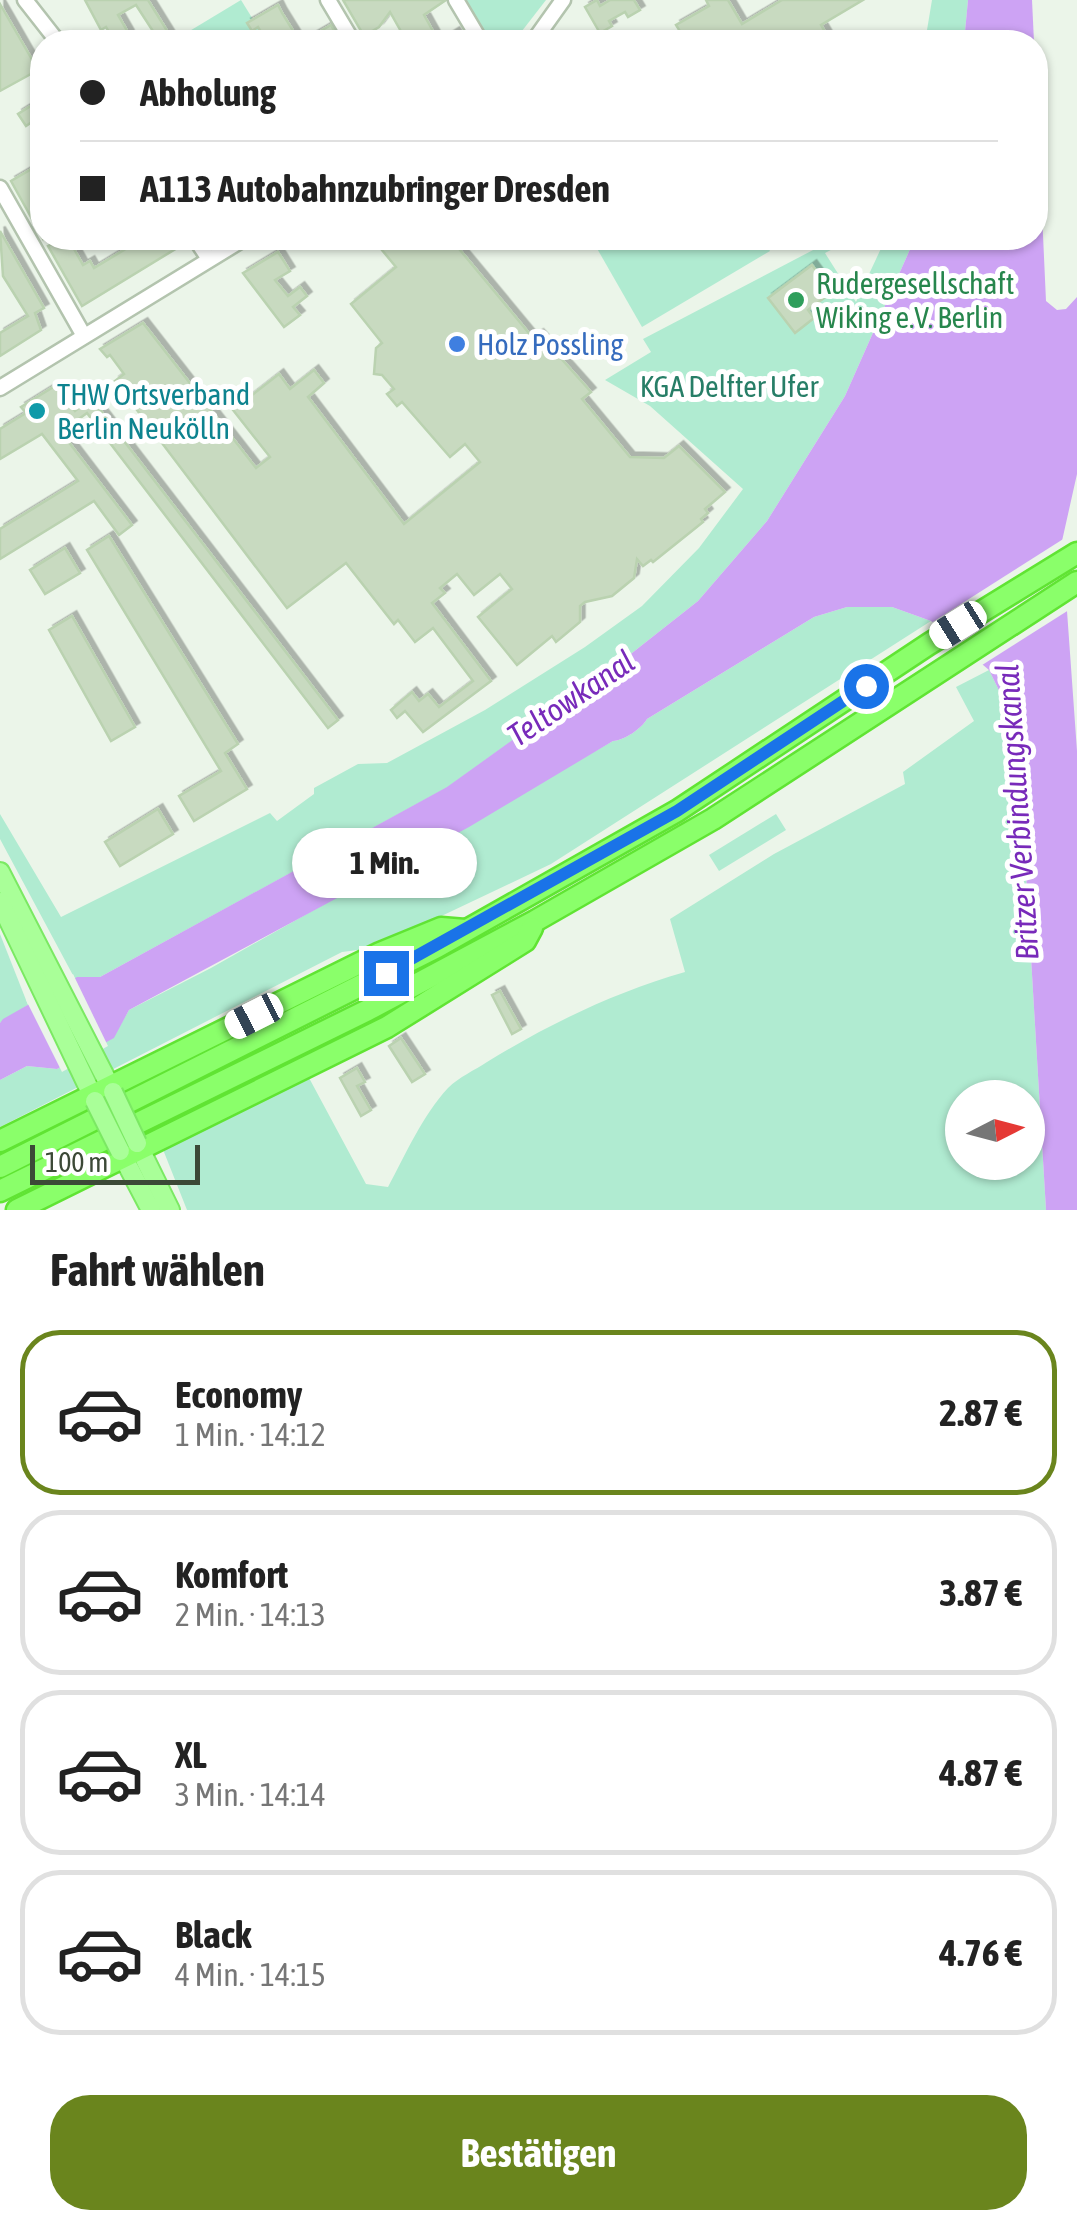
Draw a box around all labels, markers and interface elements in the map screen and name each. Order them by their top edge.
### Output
text: Abholung [140,71,276,114]
text: A113 Autobahnzubringer Dresden [140,167,610,210]
place label: Rudergesellschaft Wiking e.V. Berlin [816,266,1014,334]
marker: Rudergesellschaft Wiking e.V. Berlin [785,289,807,311]
place label: Holz Possling [477,327,623,361]
marker: Holz Possling [446,333,468,355]
park label: KGA Delfter Ufer [640,369,819,403]
place label: THW Ortsverband Berlin Neukölln [57,377,250,445]
marker: THW Ortsverband Berlin Neukölln [26,400,48,422]
car [925,596,991,654]
water label: Teltowkanal [501,642,641,754]
water label: Britzer Verbindungskanal [988,662,1046,962]
route start [844,664,889,709]
callout: 1 Min. [294,828,478,898]
text: 1 Min. [350,844,419,881]
route end [364,951,409,996]
car [220,989,288,1043]
north arrow [945,1080,1045,1180]
map controls [945,1080,1045,1180]
scale bar [30,1140,200,1184]
text: 100 m [45,1146,108,1178]
text: Fahrt wählen [50,1244,265,1296]
icon: car [55,1368,145,1458]
text: Economy [175,1373,302,1416]
text: 2.87 € [939,1391,1022,1434]
text: 1 Min. · 14:12 [175,1416,326,1453]
icon: car [55,1548,145,1638]
text: Komfort [175,1553,288,1596]
text: 3.87 € [939,1571,1022,1614]
text: 2 Min. · 14:13 [175,1596,326,1633]
icon: car [55,1728,145,1818]
text: XL [175,1733,207,1776]
text: 4.87 € [939,1751,1022,1794]
text: 3 Min. · 14:14 [175,1776,326,1813]
icon: car [55,1908,145,1998]
text: Black [175,1913,252,1956]
text: 4.76 € [939,1931,1022,1974]
text: 4 Min. · 14:15 [175,1956,326,1993]
button: Bestätigen [50,2095,1027,2210]

